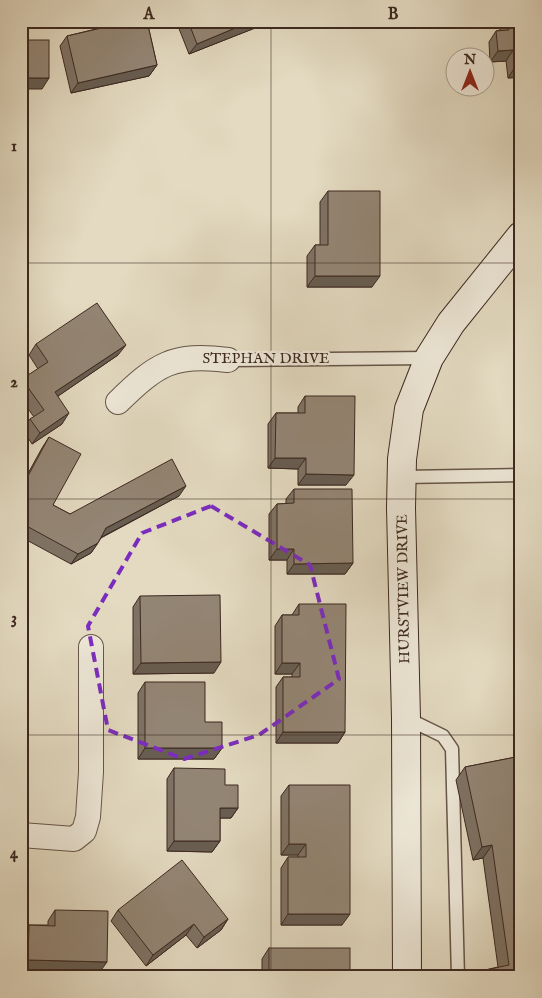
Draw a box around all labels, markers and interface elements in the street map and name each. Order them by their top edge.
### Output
text: A [143,5,156,25]
text: B [388,5,399,25]
north arrow [444,48,494,98]
text: N [463,51,476,69]
text: 1 [11,137,17,157]
street label: STEPHAN DRIVE [203,349,329,368]
text: 2 [10,373,18,393]
street label: HURSTVIEW DRIVE [393,514,414,664]
text: 3 [11,609,17,629]
text: 4 [10,844,19,864]

